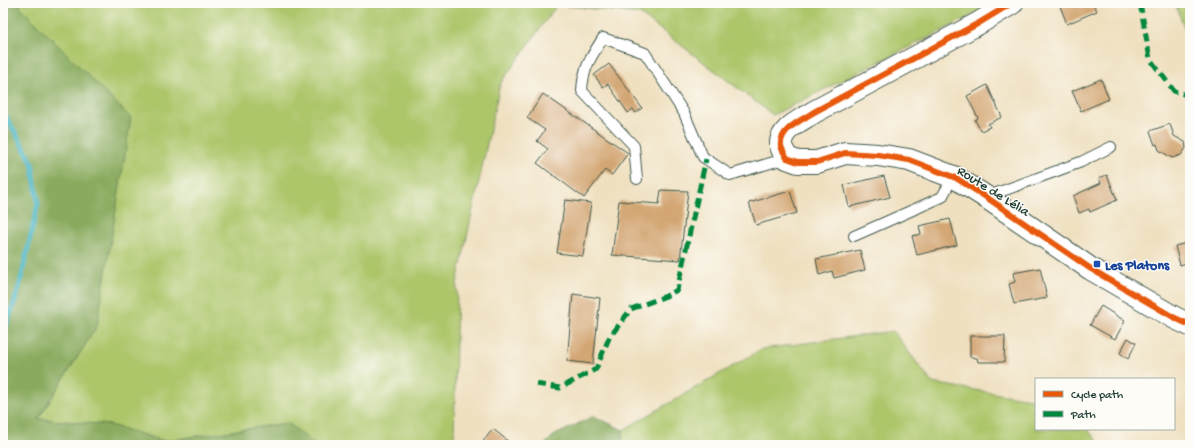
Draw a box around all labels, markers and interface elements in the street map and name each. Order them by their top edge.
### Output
street label: Route de Lélia [953,163,1033,222]
place label: Les Platons [1105,258,1170,275]
marker: Les Platons [1092,259,1102,269]
legend [1035,378,1175,430]
text: Cycle path [1071,389,1124,403]
text: Path [1070,409,1096,423]

